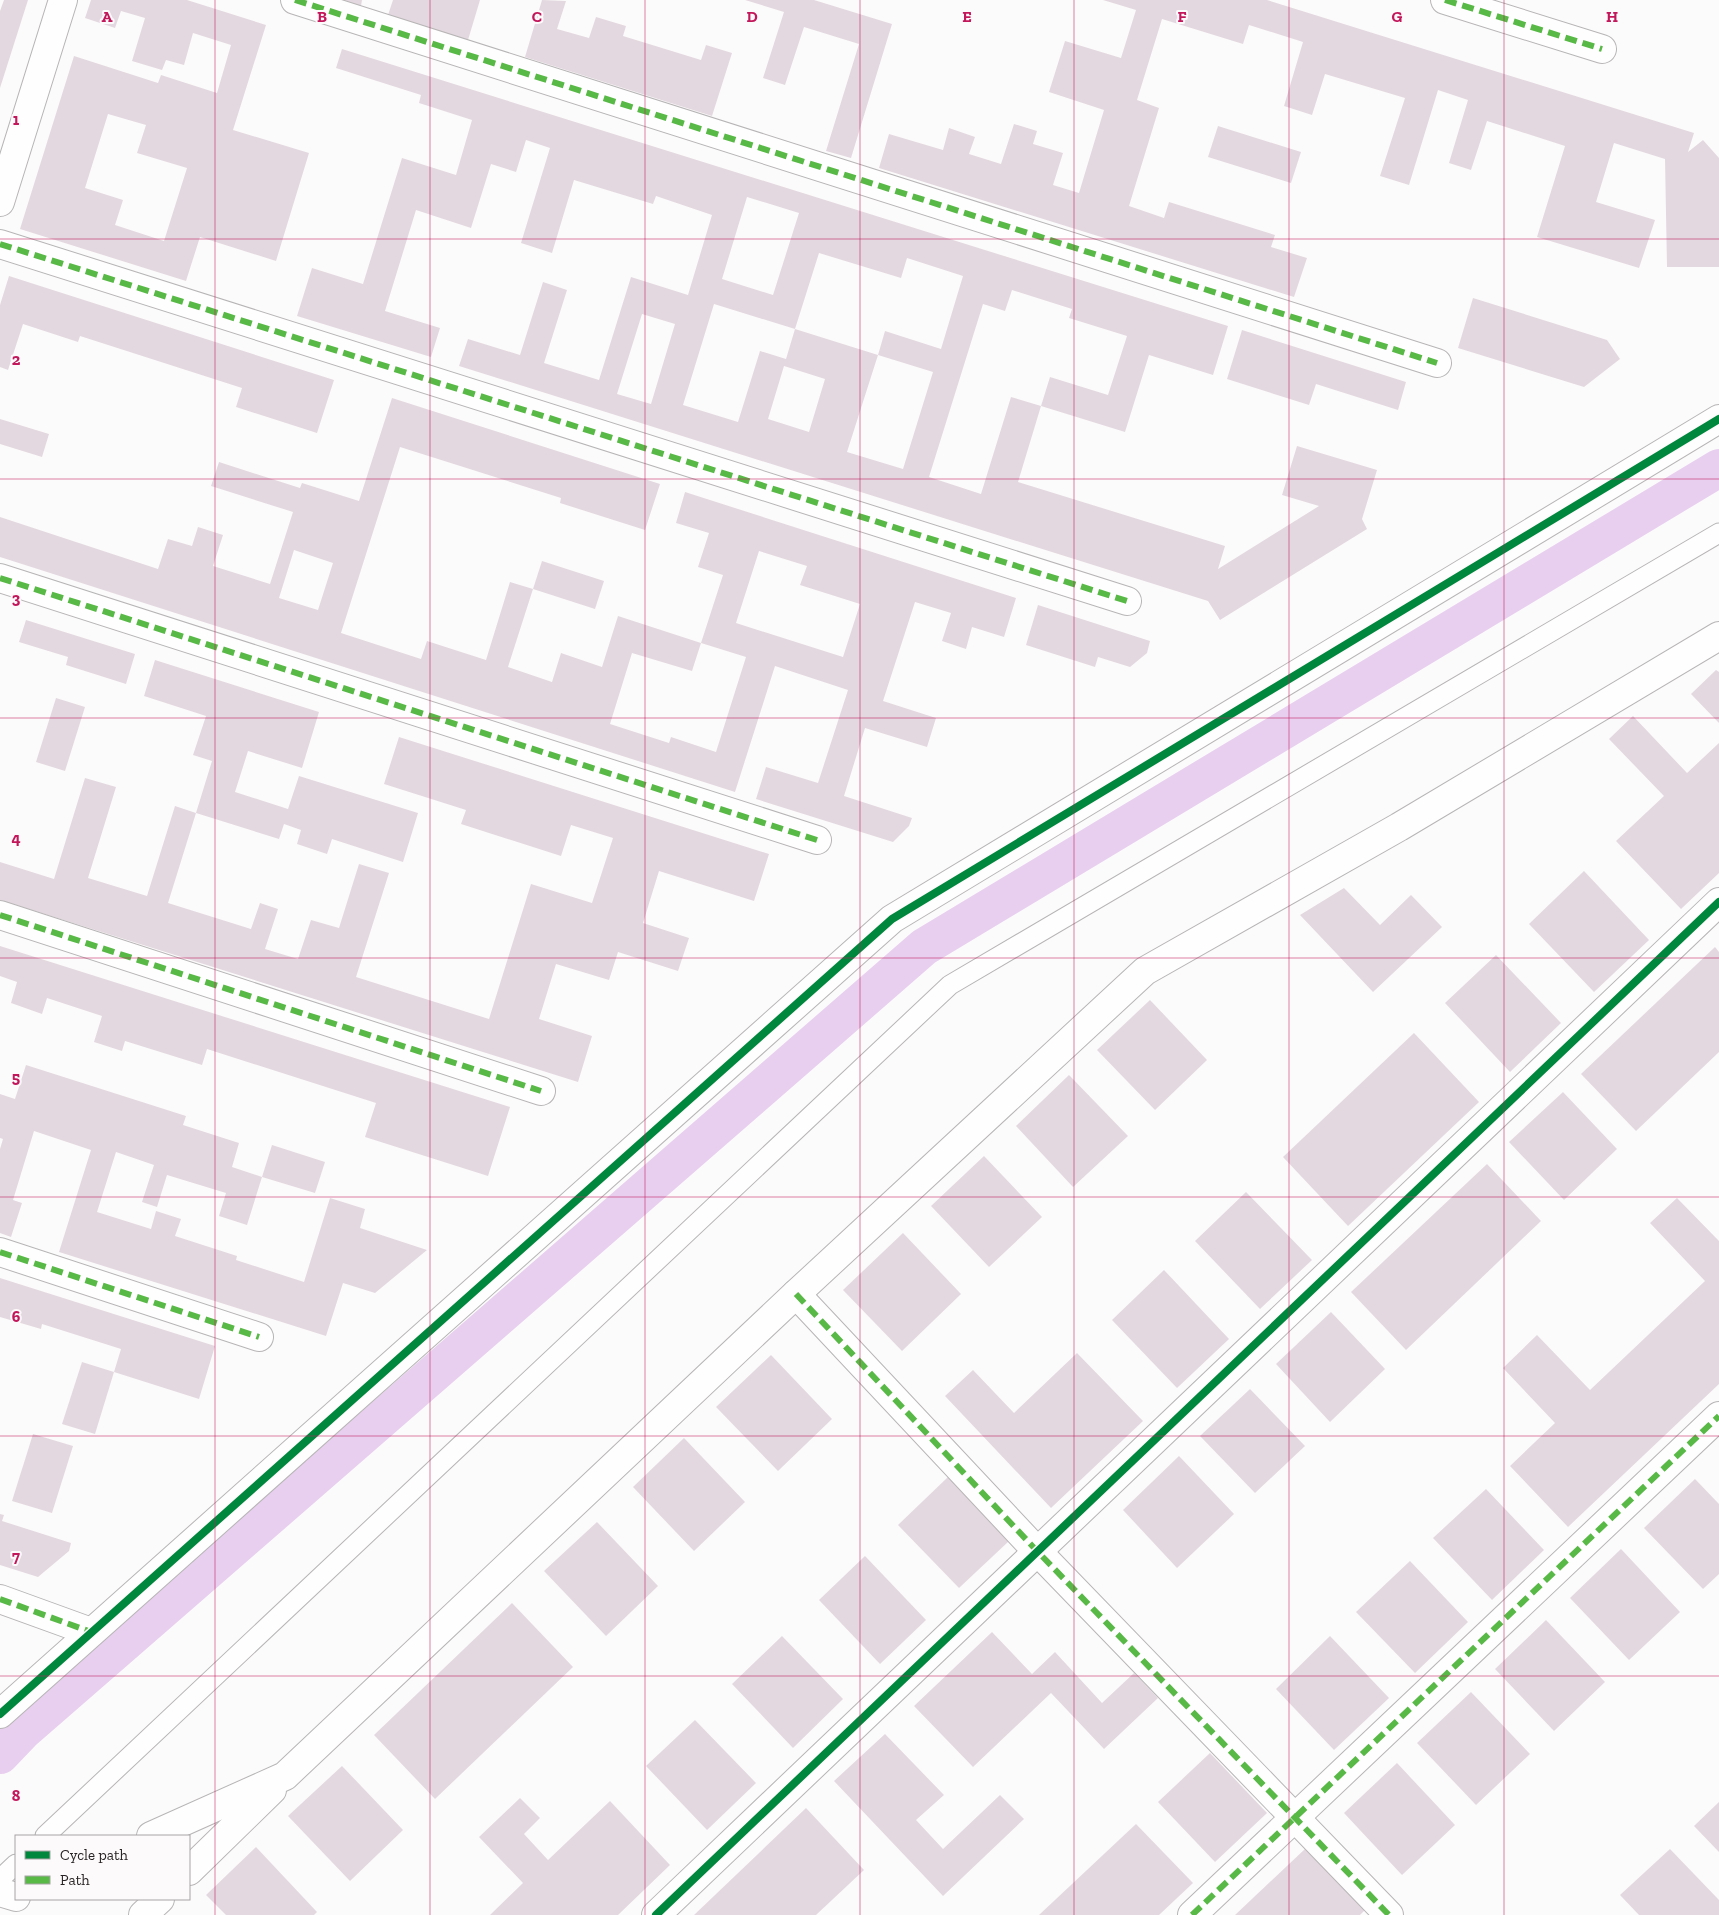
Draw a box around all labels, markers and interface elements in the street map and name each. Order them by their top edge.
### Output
text: A [102,7,113,26]
text: B [317,7,327,26]
text: C [532,7,542,26]
text: D [746,7,758,26]
text: E [962,7,972,26]
text: F [1177,7,1187,26]
text: G [1392,7,1403,26]
text: H [1606,7,1618,26]
text: 1 [13,110,20,129]
text: 2 [12,350,21,369]
text: 3 [12,589,21,608]
text: 4 [11,829,21,848]
text: 5 [12,1068,20,1087]
text: 6 [12,1307,21,1326]
text: 7 [12,1547,20,1566]
text: 8 [12,1786,21,1805]
legend [15,1835,190,1900]
text: Cycle path [60,1846,129,1864]
text: Path [60,1871,90,1889]

